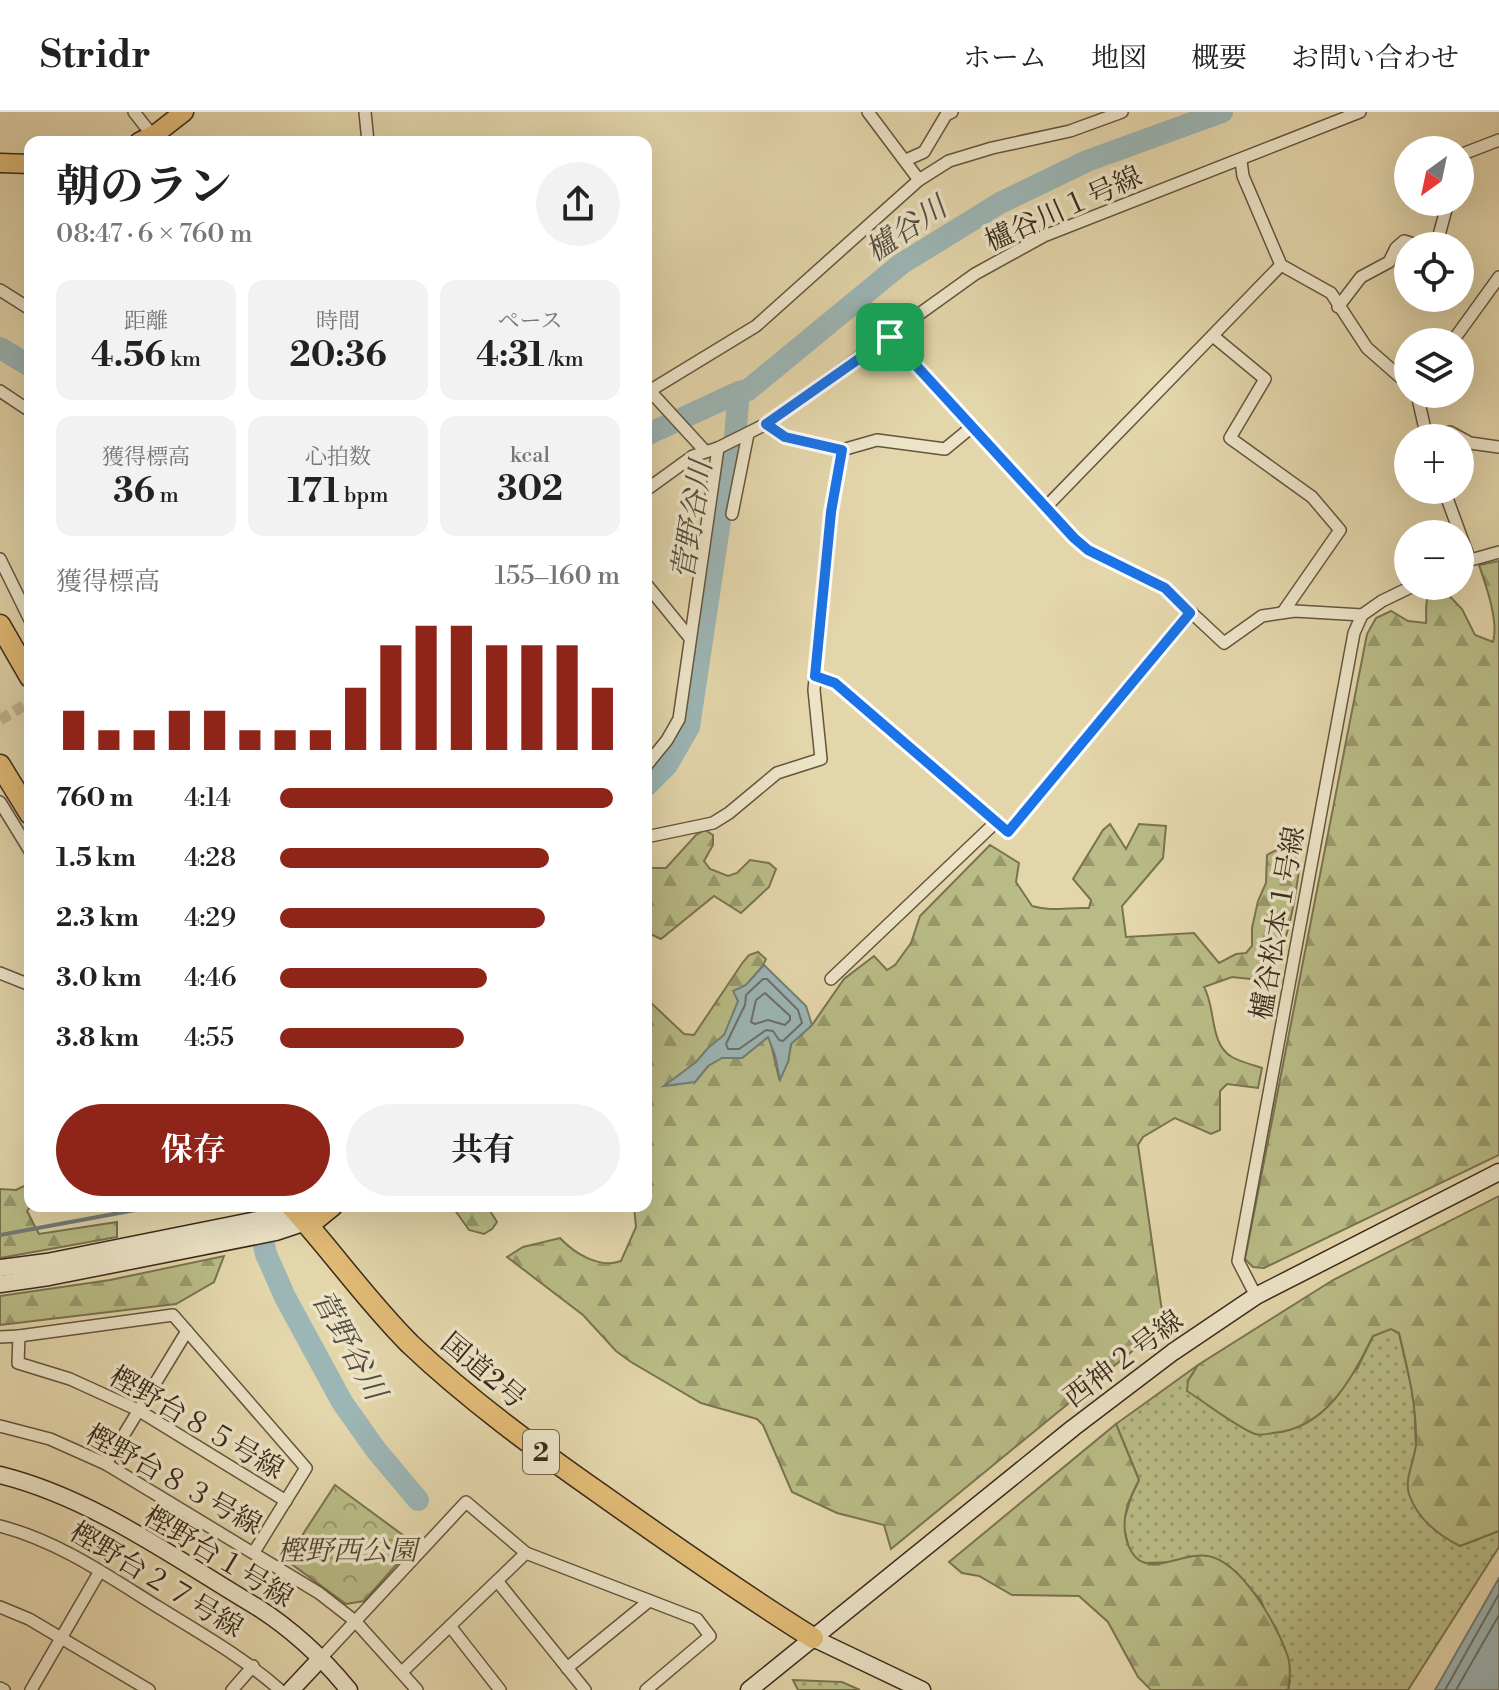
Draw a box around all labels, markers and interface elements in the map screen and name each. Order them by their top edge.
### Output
text: Stridr [40,32,151,79]
text: ホーム [963,41,1047,76]
text: 地図 [1091,41,1147,76]
text: 概要 [1191,41,1247,76]
text: お問い合わせ [1291,41,1459,76]
north arrow [1394,136,1474,216]
map controls [1394,136,1474,600]
street label: 櫨谷川１号線 [980,159,1147,260]
text: 朝のラン [56,160,232,215]
button: share [536,162,620,246]
water label: 櫨谷川 [859,187,957,271]
text: 08:47 · 6 × 760 m [56,218,253,250]
button: locate [1394,232,1474,312]
pin [856,303,924,371]
text: 距離 [124,308,168,335]
text: 時間 [316,308,360,335]
text: ペース [498,308,562,335]
icon: arrive [868,315,912,359]
button: layers [1394,328,1474,408]
text: 4.56 [91,335,166,377]
text: 20:36 [289,335,387,377]
text: 4:31 [476,335,544,377]
text: km [166,346,201,373]
text: /km [544,346,584,373]
button: + [1394,424,1474,504]
text: kcal [510,442,550,469]
text: 獲得標高 [102,444,190,471]
text: 心拍数 [305,444,371,471]
water label: 菅野谷川 [665,455,722,582]
text: 302 [497,469,563,511]
text: 36 [113,471,155,513]
text: 171 [288,471,339,513]
text: m [155,482,179,509]
text: bpm [339,482,388,509]
button: − [1394,520,1474,600]
text: 155–160 m [495,560,620,592]
text: 獲得標高 [56,566,160,598]
text: 760 m [56,782,133,814]
text: 4:14 [184,782,231,814]
street label: 櫨谷松本１号線 [1244,824,1313,1023]
text: 1.5 km [56,842,136,874]
text: 4:28 [184,842,236,874]
text: 2.3 km [56,902,139,934]
text: 4:29 [184,902,236,934]
text: 3.0 km [56,962,142,994]
text: 4:46 [184,962,237,994]
text: 3.8 km [56,1022,139,1054]
text: 4:55 [184,1022,234,1054]
button: 保存 [56,1104,330,1196]
button: 共有 [346,1104,620,1196]
water label: 菅野谷川 [302,1284,395,1410]
street label: 西神２号線 [1057,1303,1190,1415]
street label: 国道2号 [433,1326,533,1417]
street label: 樫野台８５号線 [103,1359,290,1487]
street label: 樫野台８３号線 [79,1417,267,1543]
road number: 2 [523,1430,559,1474]
street label: 樫野台１号線 [137,1499,299,1616]
street label: 樫野台２７号線 [63,1515,249,1646]
park label: 樫野西公園 [277,1534,421,1569]

